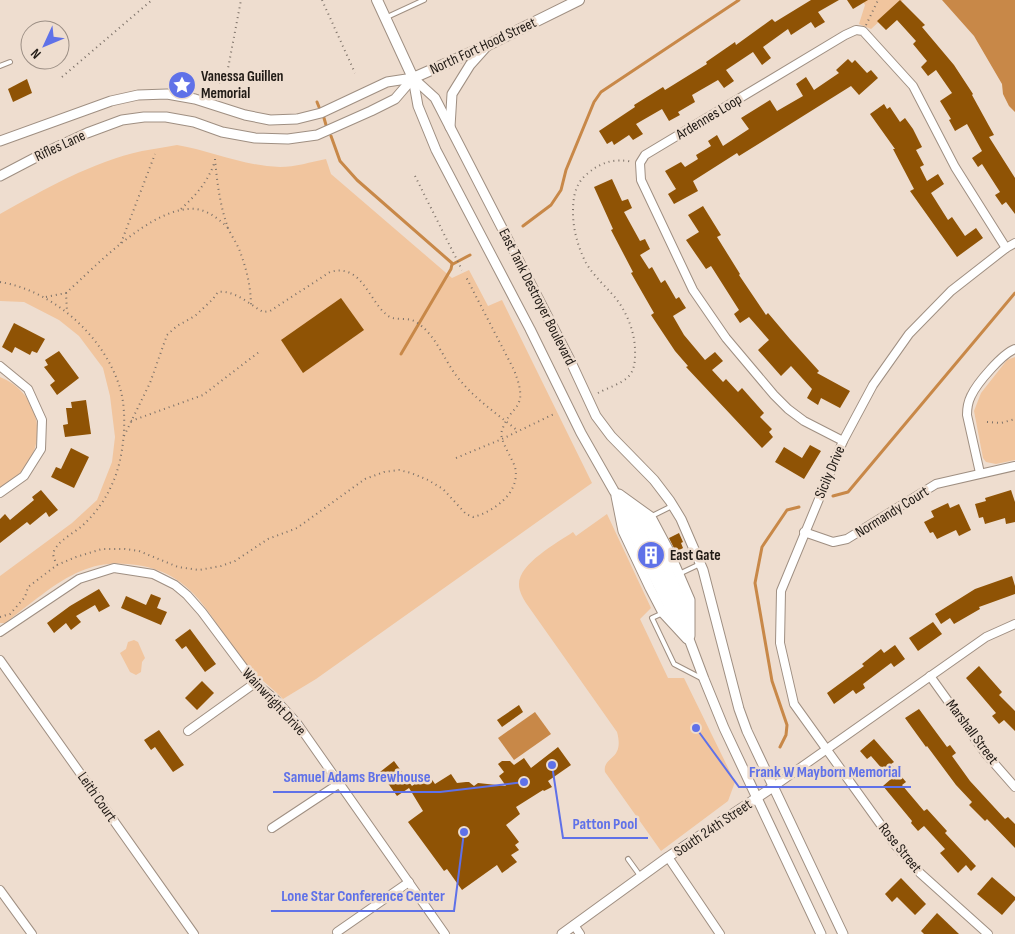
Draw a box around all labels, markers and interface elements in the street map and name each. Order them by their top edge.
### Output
street label: North Fort Hood Street [427,13,540,79]
north arrow [20,20,70,70]
text: N [27,45,45,62]
place label: Vanessa Guillen Memorial [201,67,284,103]
place icon: Vanessa Guillen Memorial [167,70,197,100]
street label: Ardennes Loop [672,90,746,145]
street label: Rifles Lane [32,126,88,166]
street label: East Tank Destroyer Boulevard [494,225,580,369]
street label: Sicily Drive [810,443,850,501]
street label: Normandy Court [852,482,933,542]
building icon: East Gate [636,540,666,570]
place label: East Gate [670,546,721,565]
street label: Wainwright Drive [238,664,310,740]
street label: Marshall Street [942,696,1003,768]
callout: Frank W Mayborn Memorial [739,756,911,787]
callout: Samuel Adams Brewhouse [273,761,440,792]
text: Frank W Mayborn Memorial [749,763,901,782]
street label: Leith Court [73,768,121,826]
text: Samuel Adams Brewhouse [283,768,431,787]
street label: South 24th Street [671,795,756,861]
callout: Patton Pool [563,807,648,838]
text: Patton Pool [572,815,638,834]
street label: Rose Street [874,819,926,877]
callout: Lone Star Conference Center [271,880,454,911]
text: Lone Star Conference Center [281,887,445,906]

